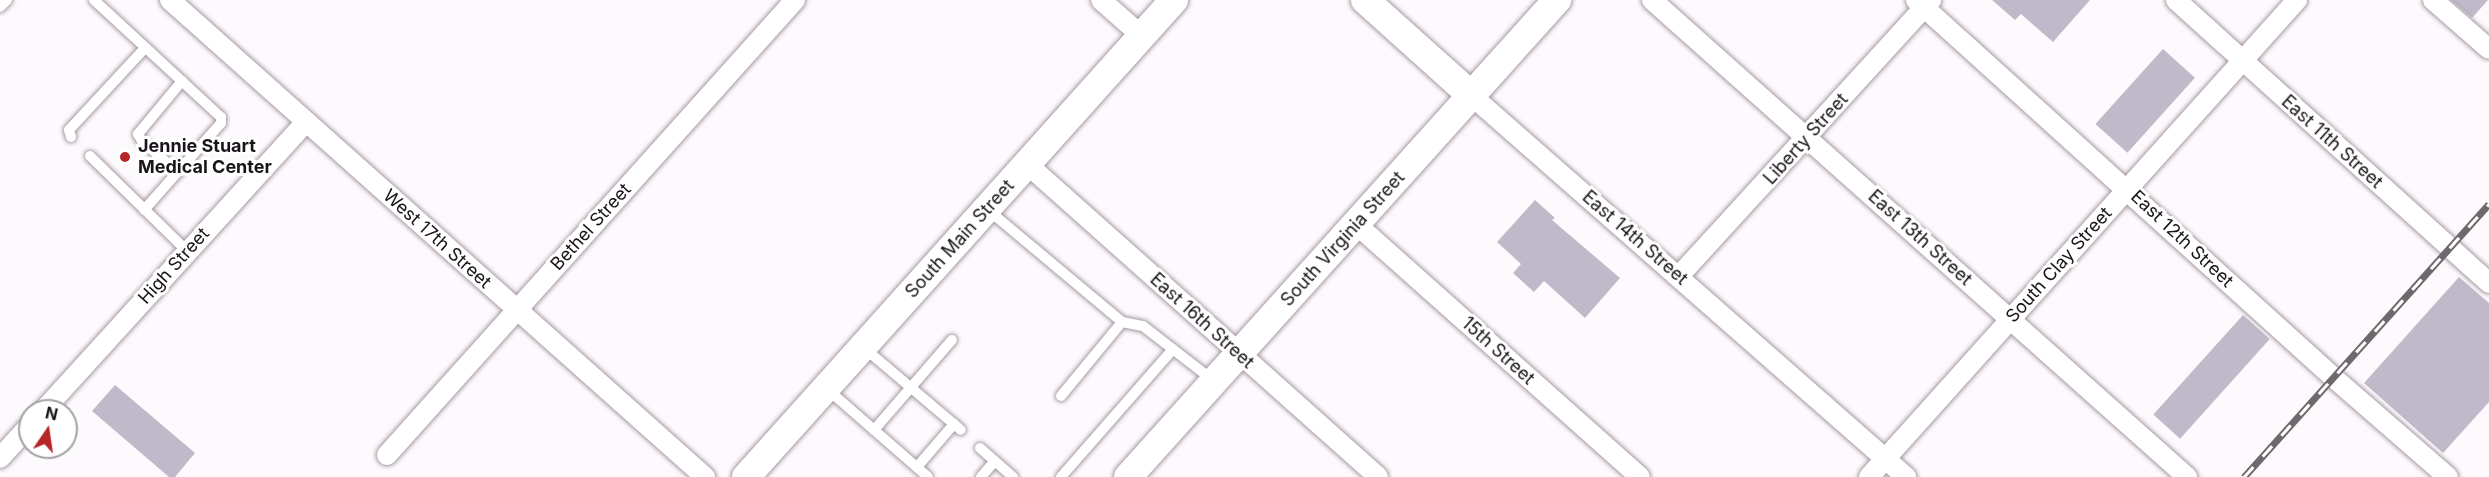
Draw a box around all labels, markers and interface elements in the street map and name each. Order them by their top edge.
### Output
street label: Liberty Street [1759,89,1853,189]
street label: East 11th Street [2277,91,2387,193]
place label: Jennie Stuart Medical Center [138,136,272,178]
marker: Jennie Stuart Medical Center [116,148,134,166]
street label: South Virginia Street [1277,167,1409,311]
street label: South Main Street [901,175,1019,303]
street label: Bethel Street [546,179,636,275]
street label: West 17th Street [379,185,495,293]
street label: East 14th Street [1578,186,1692,290]
street label: East 13th Street [1864,186,1976,290]
street label: East 12th Street [2126,186,2238,292]
street label: South Clay Street [2001,203,2117,327]
street label: High Street [134,223,214,309]
street label: East 16th Street [1146,269,1258,373]
street label: 15th Street [1457,313,1539,389]
north arrow [18,399,78,459]
text: N [43,402,60,425]

